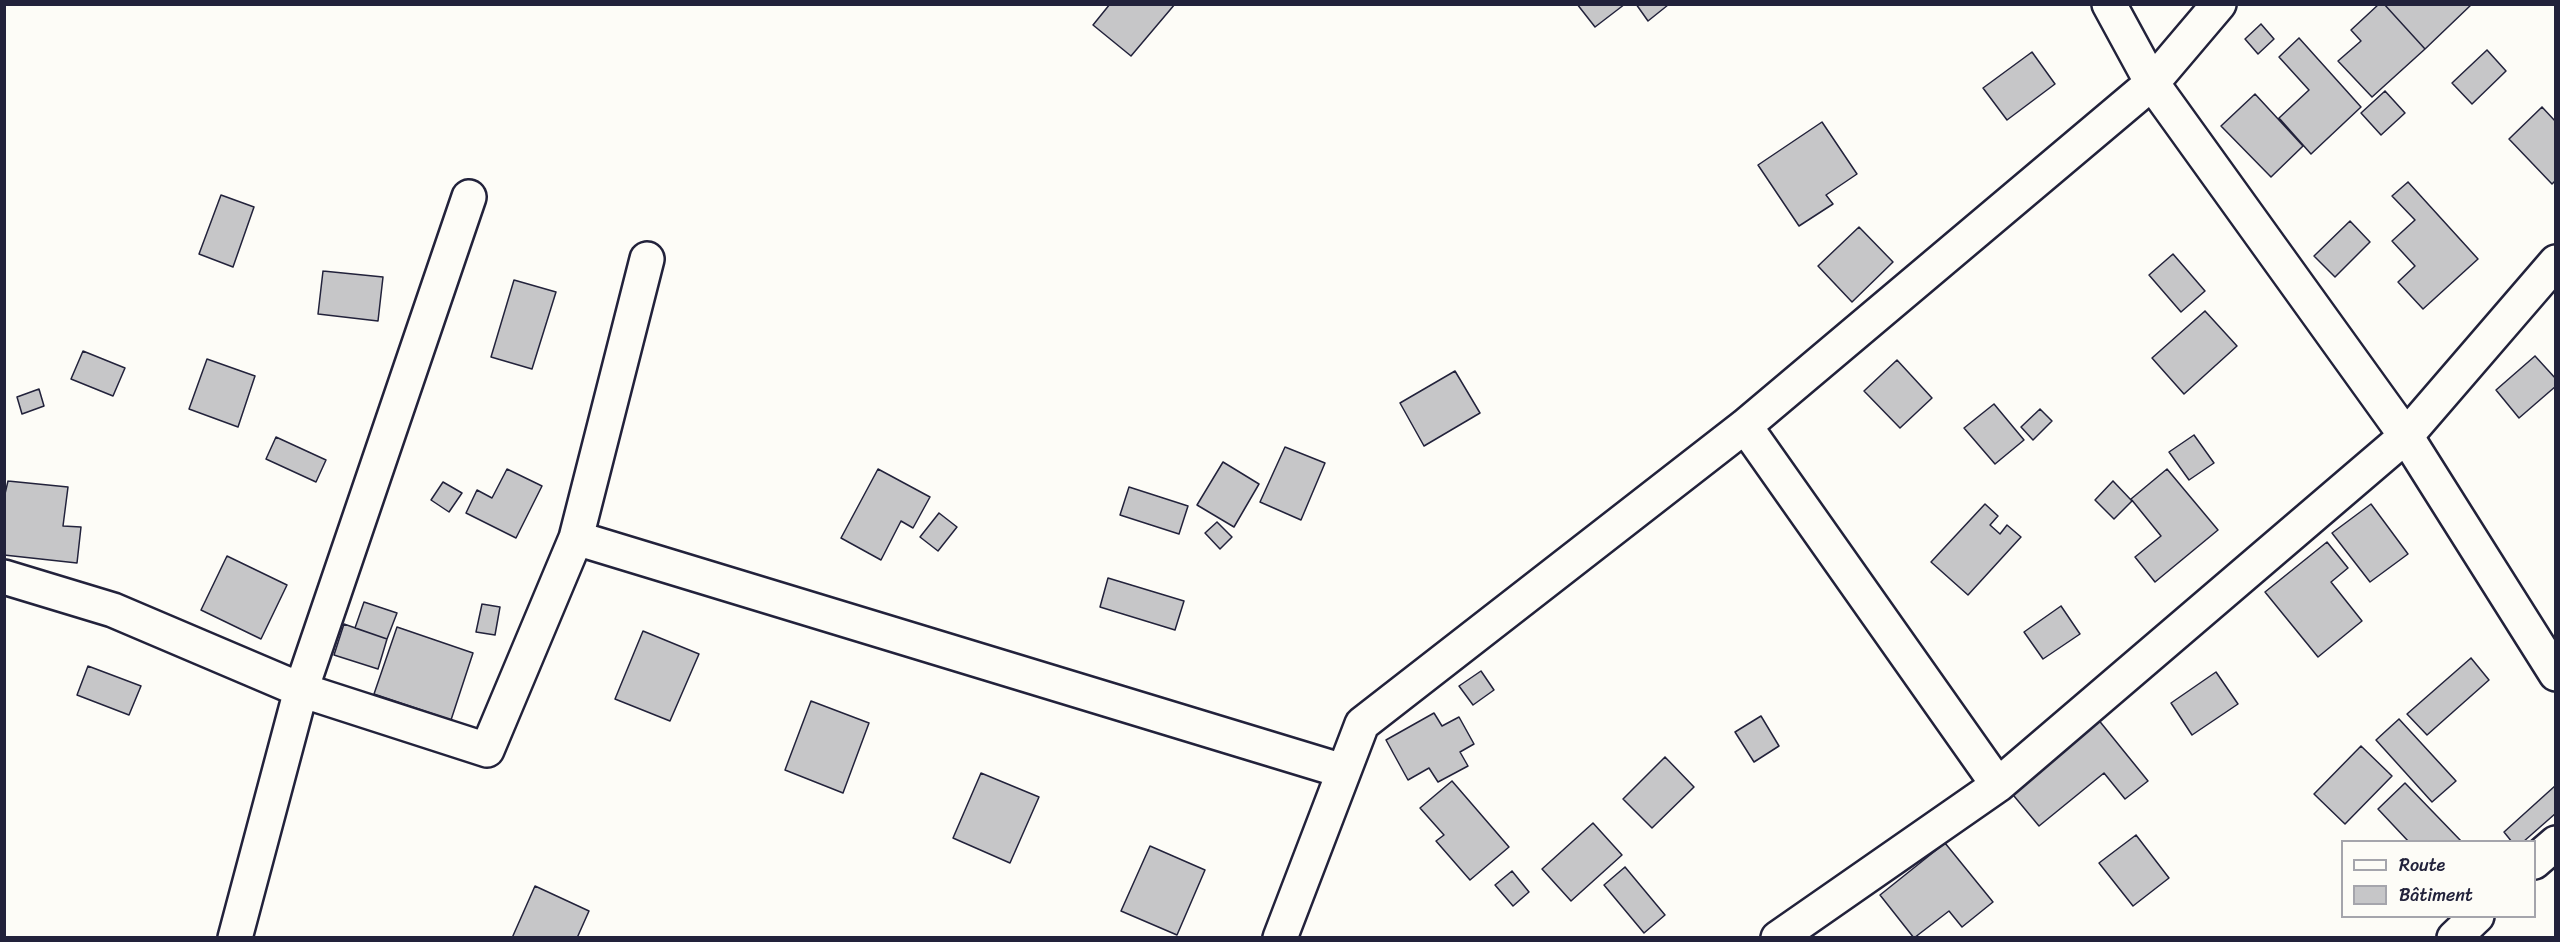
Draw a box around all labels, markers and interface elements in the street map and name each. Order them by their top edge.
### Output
legend [2341,840,2536,918]
text: Route [2399,849,2445,881]
text: Bâtiment [2399,879,2473,911]

